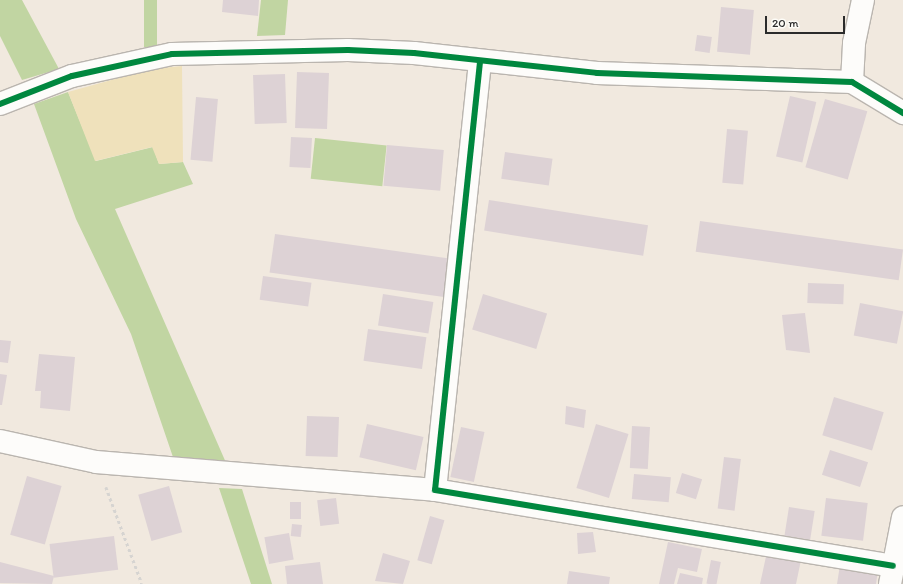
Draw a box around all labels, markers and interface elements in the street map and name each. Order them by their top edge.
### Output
scale bar [767,8,847,34]
text: 20 m [772,16,799,30]

